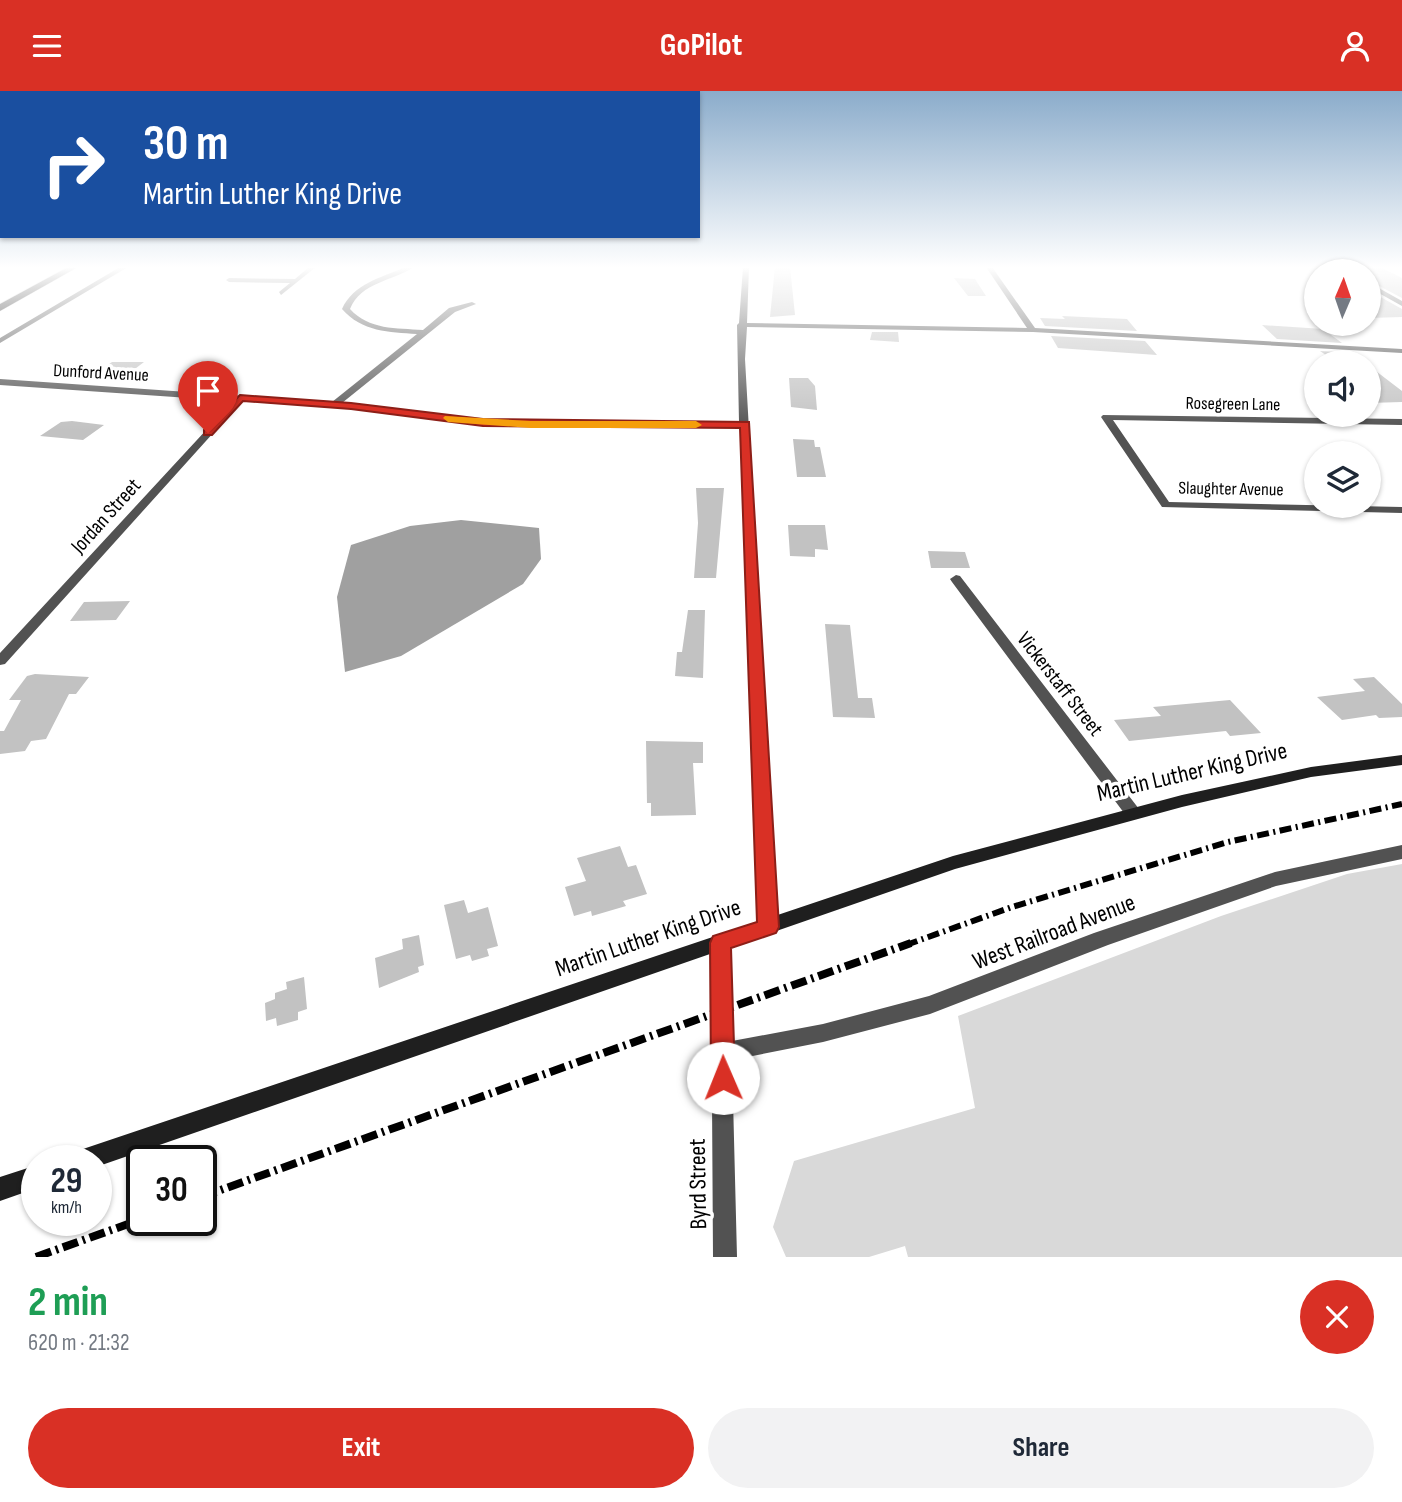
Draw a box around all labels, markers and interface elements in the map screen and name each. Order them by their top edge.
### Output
text: GoPilot [660,26,742,65]
icon: menu [28,27,66,65]
icon: person [1336,27,1374,65]
text: 30 m [143,115,228,174]
icon: right [28,119,119,210]
text: Martin Luther King Drive [143,175,402,214]
north arrow [1304,259,1381,336]
map controls [1304,259,1381,518]
button: sound [1304,350,1381,427]
street label: Dunford Avenue [53,360,149,386]
pin [178,361,238,433]
icon: arrive [189,372,227,410]
street label: Rosegreen Lane [1185,393,1281,415]
button: layers [1304,441,1381,518]
street label: Jordan Street [65,473,146,559]
street label: Slaughter Avenue [1178,478,1284,500]
street label: Vickerstaff Street [1012,627,1108,741]
street label: Martin Luther King Drive [1094,736,1290,808]
street label: West Railroad Avenue [969,888,1139,976]
street label: Martin Luther King Drive [551,893,745,983]
position arrow [686,1041,760,1115]
street label: Byrd Street [683,1138,713,1230]
speed limit sign: 30 [126,1145,217,1236]
text: 29 [51,1160,82,1203]
text: km/h [51,1197,82,1218]
text: 2 min [28,1277,108,1328]
button: close [1300,1280,1374,1354]
text: 620 m · 21:32 [28,1329,129,1357]
button: Exit [28,1408,694,1488]
button: Share [708,1408,1374,1488]

